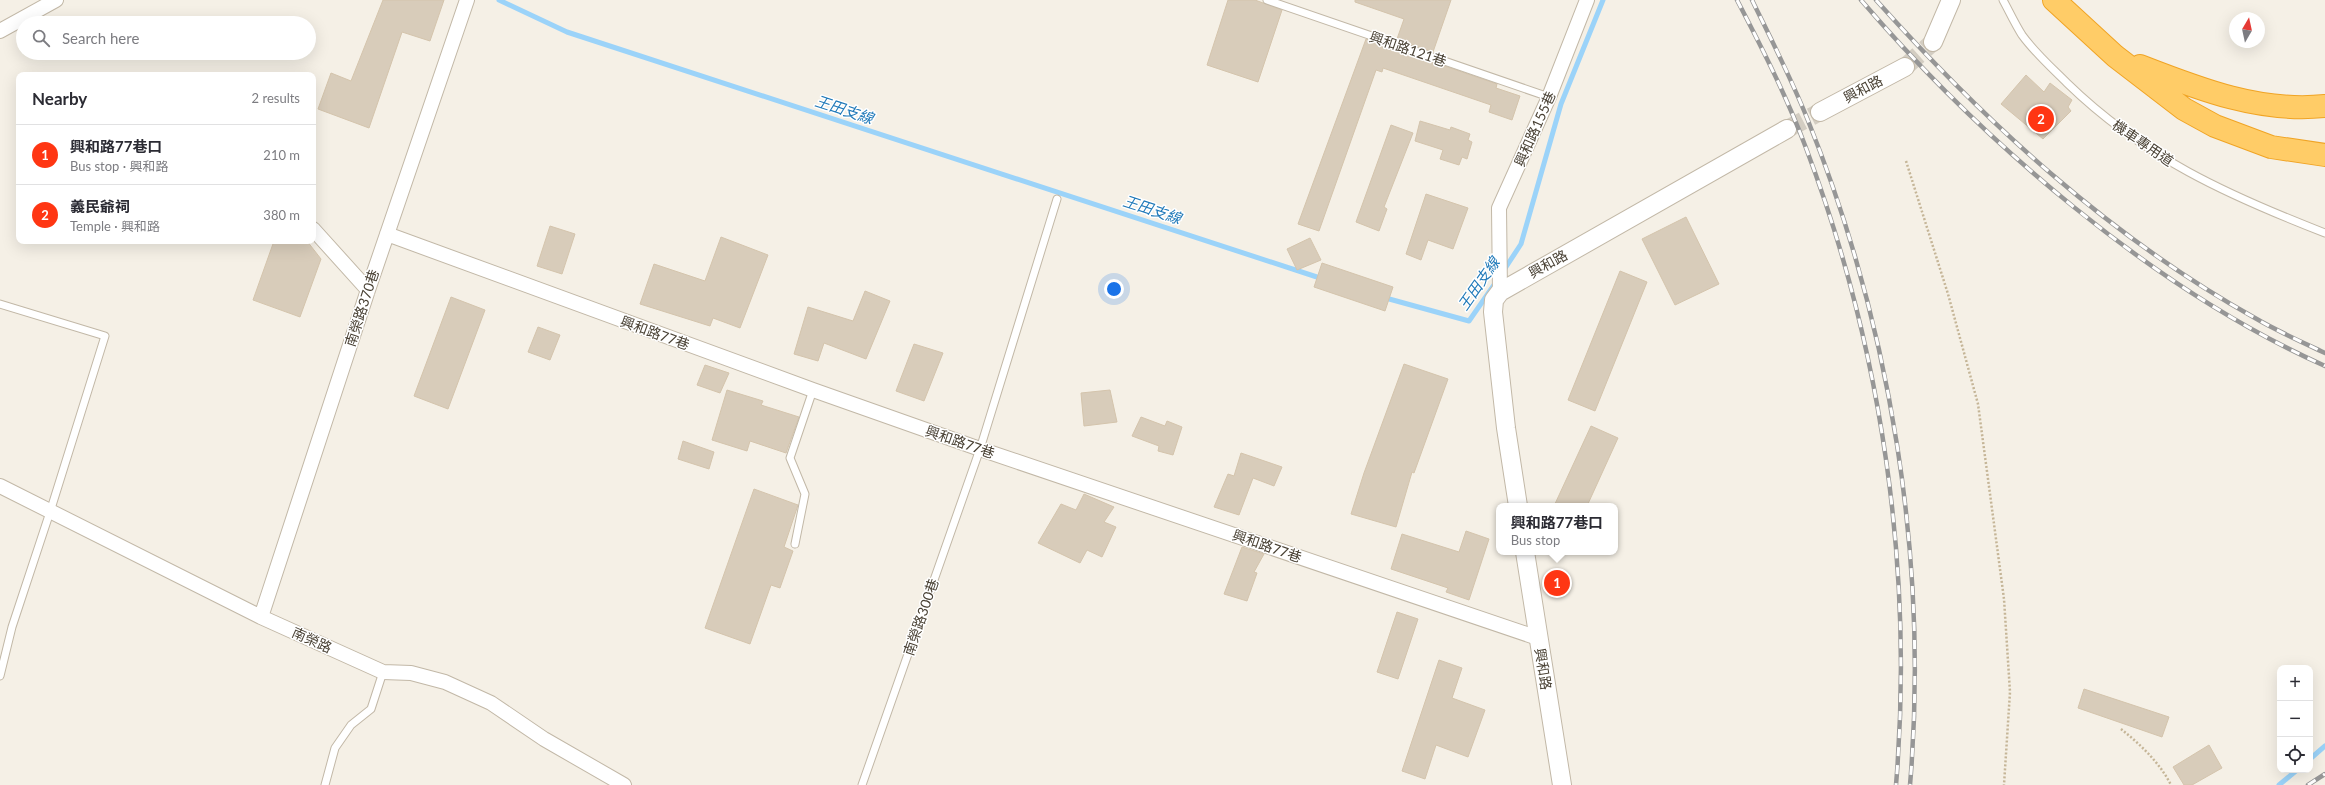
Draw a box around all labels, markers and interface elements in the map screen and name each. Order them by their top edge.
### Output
north arrow [2229,12,2265,48]
search box [16,16,316,60]
icon: search [30,27,52,49]
street label: 興和路121巷 [1367,27,1449,70]
text: Search here [62,29,139,47]
street label: 興和路 [1840,71,1885,106]
text: Nearby [32,88,87,109]
street label: 興和路155巷 [1510,89,1559,169]
text: 2 results [252,90,300,106]
water label: 王田支線 [813,91,878,127]
pin: 2 [2028,104,2054,134]
street label: 機車專用道 [2110,116,2177,169]
text: 興和路77巷口 [70,137,162,155]
text: 1 [41,147,49,163]
text: 210 m [263,147,300,163]
text: Bus stop · 興和路 [70,158,168,174]
water label: 王田支線 [1121,191,1186,227]
text: 義民爺祠 [70,197,130,215]
text: 2 [41,207,49,223]
text: 380 m [263,207,300,223]
text: Temple · 興和路 [70,218,160,234]
street label: 興和路 [1525,246,1570,281]
water label: 王田支線 [1454,252,1504,313]
street label: 南榮路370巷 [341,267,382,349]
your location [1104,279,1124,299]
street label: 興和路77巷 [618,312,692,353]
street label: 興和路77巷 [923,422,997,461]
popup [1496,503,1618,555]
text: 興和路77巷口 [1511,513,1603,531]
street label: 興和路77巷 [1230,526,1304,565]
text: Bus stop [1511,532,1560,548]
pin: 1 [1544,568,1570,598]
street label: 南榮路300巷 [899,576,942,658]
street label: 南榮路 [290,623,335,656]
street label: 興和路 [1532,647,1555,691]
map controls [2277,665,2313,773]
button: + [2277,665,2313,701]
button: − [2277,701,2313,737]
button: locate [2277,737,2313,773]

